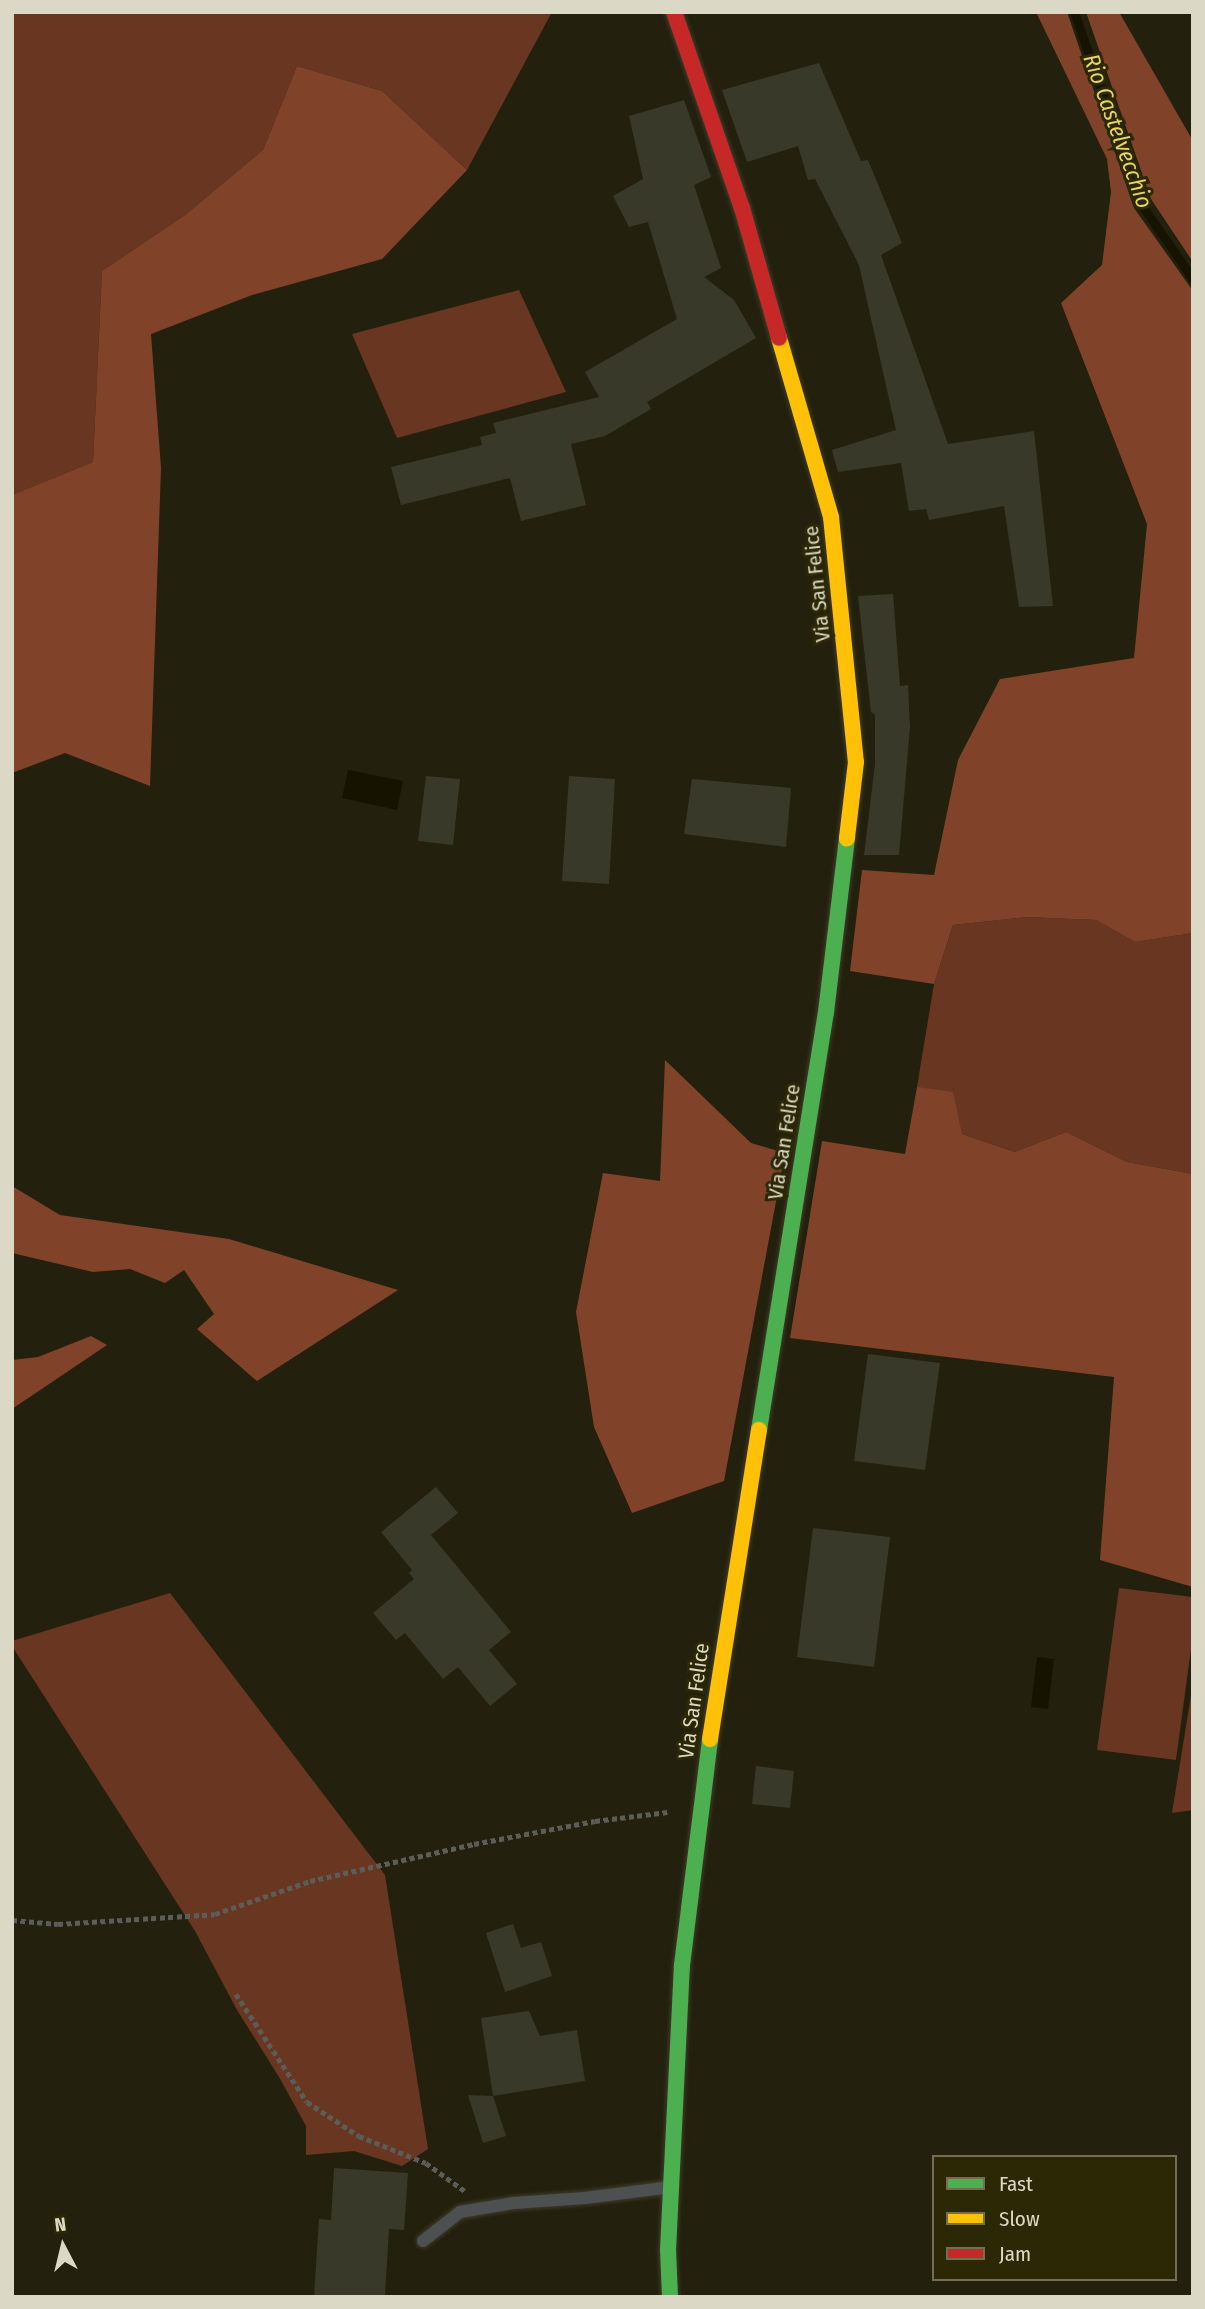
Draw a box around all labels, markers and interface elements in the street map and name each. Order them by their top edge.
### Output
water label: Rio Castelvecchio [1077,50,1159,212]
street label: Via San Felice [798,525,836,643]
street label: Via San Felice [762,1082,806,1202]
street label: Via San Felice [673,1642,715,1760]
legend [932,2155,1177,2281]
text: Fast [999,2171,1033,2197]
text: Slow [999,2206,1040,2232]
north arrow [28,2211,98,2281]
text: N [53,2213,67,2237]
text: Jam [999,2241,1031,2267]

